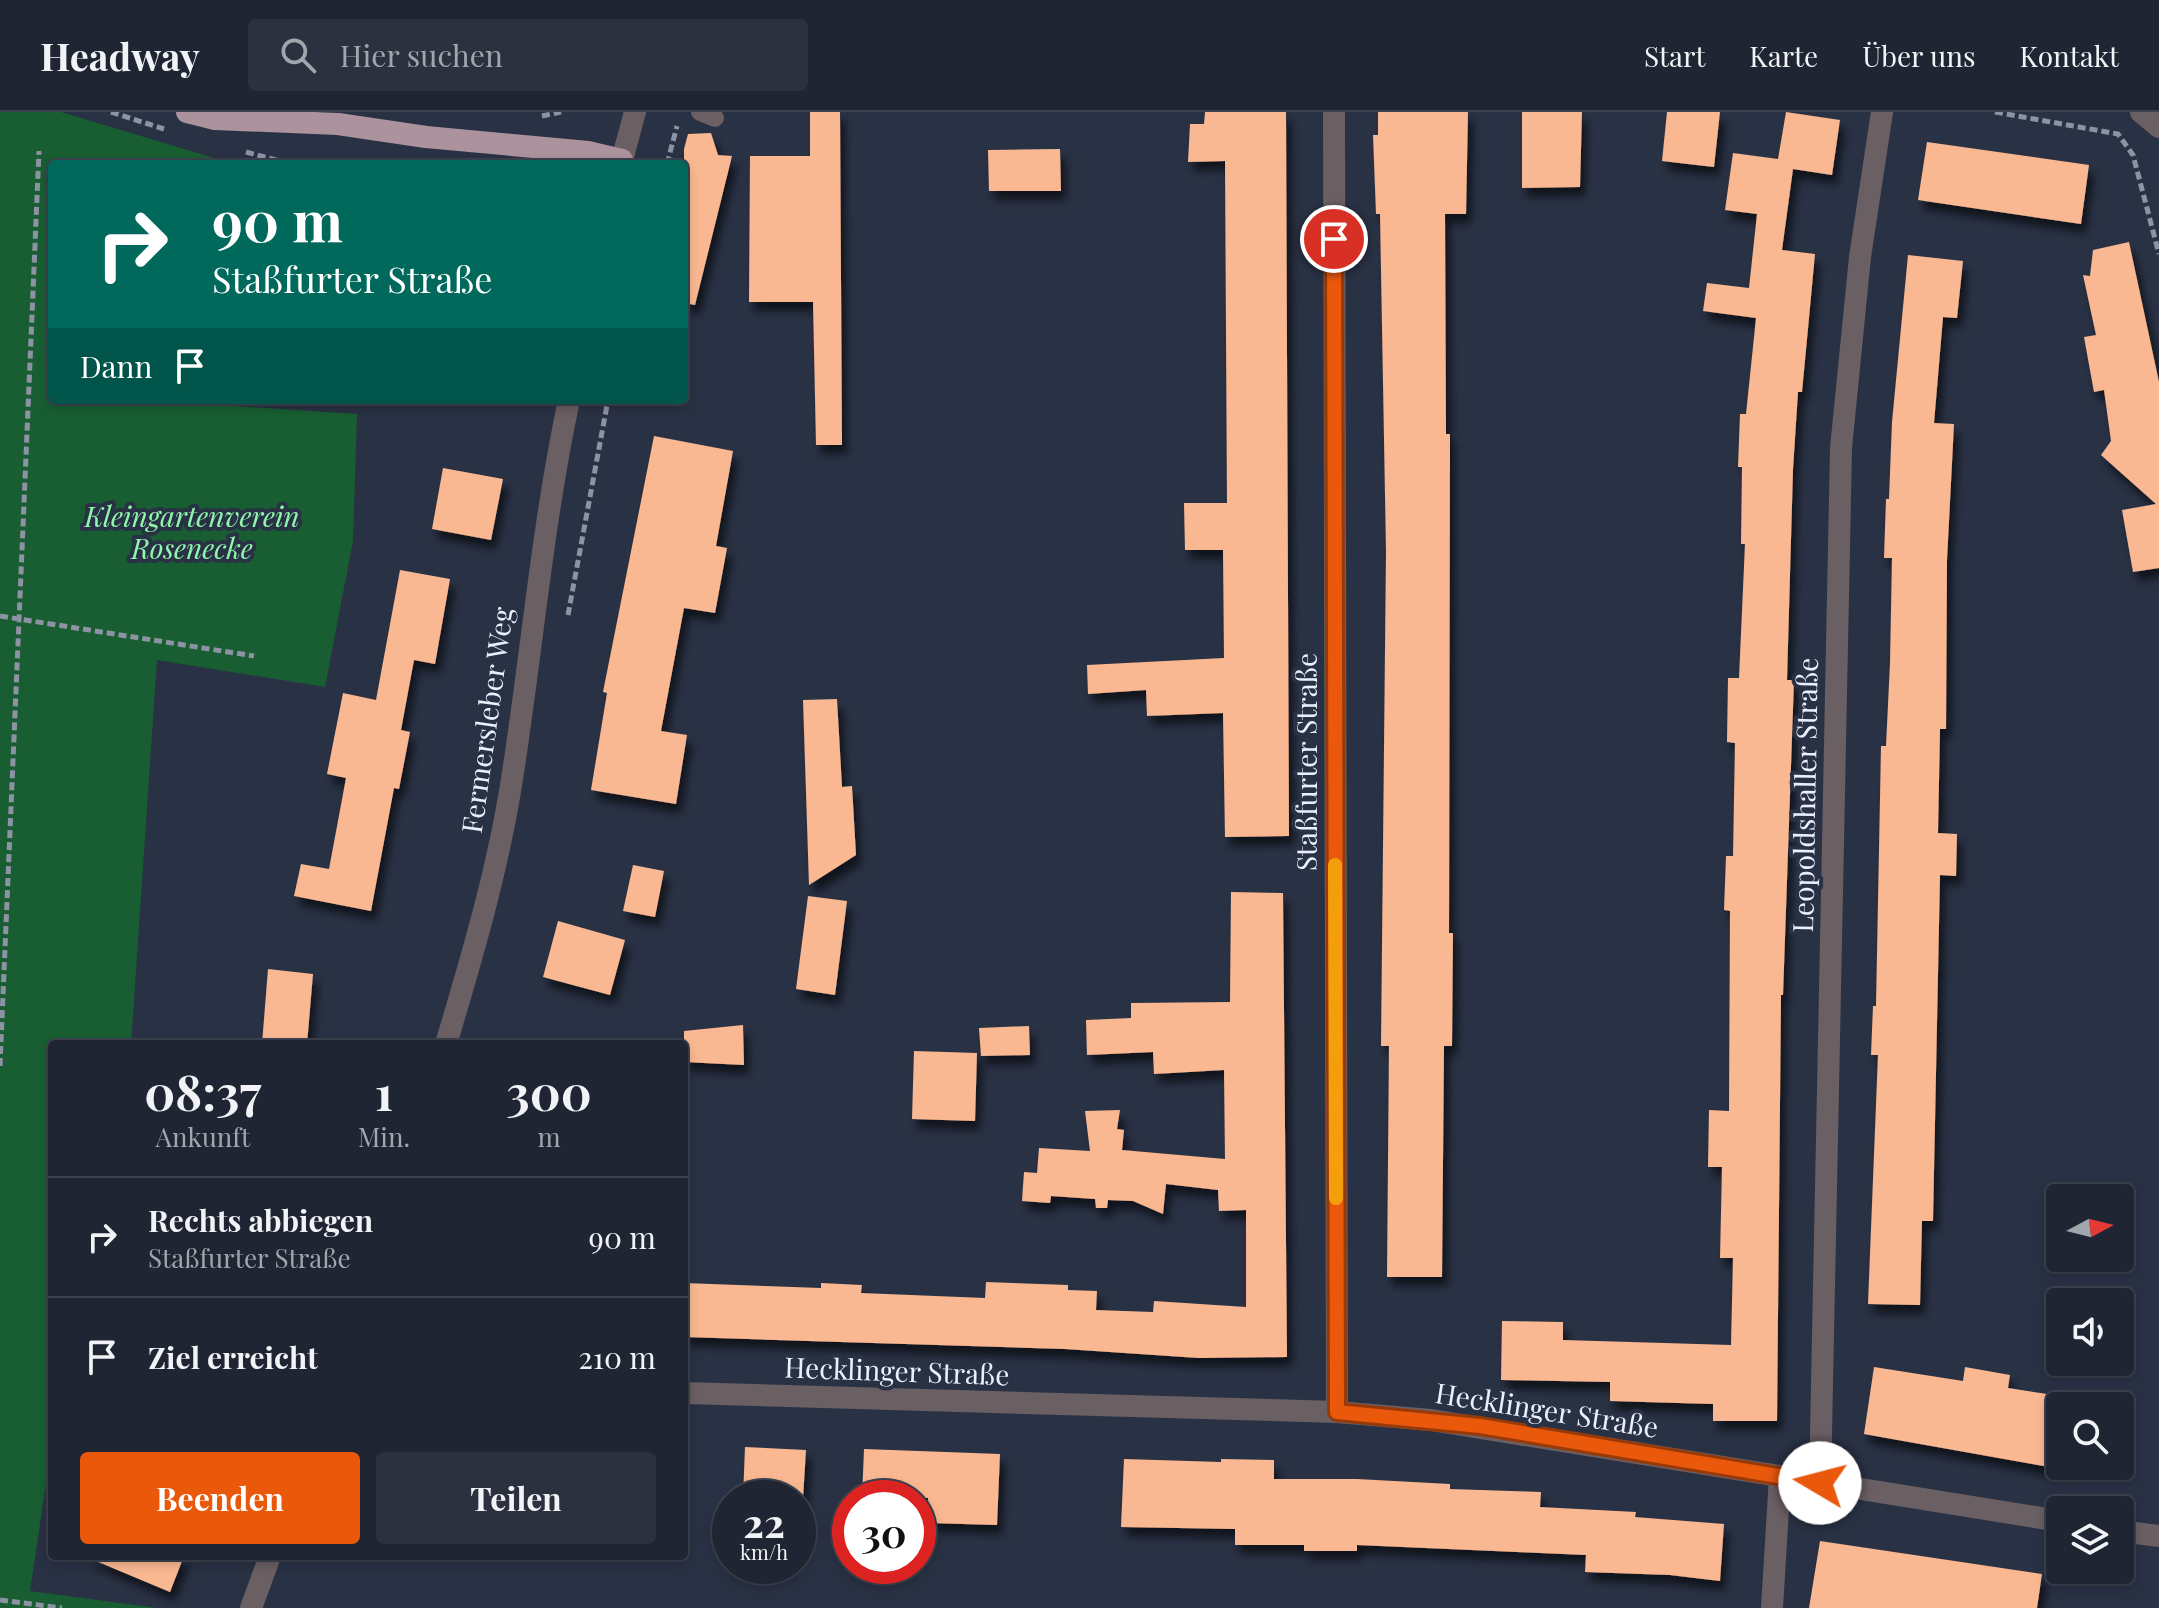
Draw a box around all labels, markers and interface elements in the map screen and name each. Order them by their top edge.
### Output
search box [248,19,808,91]
text: Headway [40,30,200,81]
icon: search [276,33,320,77]
text: Hier suchen [340,35,503,75]
text: Start [1644,37,1705,74]
text: Karte [1749,37,1818,74]
text: Über uns [1862,37,1975,74]
text: Kontakt [2019,37,2119,74]
text: 90 m [212,182,343,257]
icon: right [80,192,184,296]
pin [1300,205,1368,273]
icon: arrive [1312,217,1356,261]
text: Staßfurter Straße [212,254,493,302]
icon: arrive [168,344,212,388]
text: Dann [80,346,152,386]
park label: Kleingartenverein Rosenecke [83,497,300,566]
street label: Fermersleber Weg [452,604,520,835]
street label: Staßfurter Straße [1287,653,1324,871]
street label: Leopoldshaller Straße [1783,657,1825,933]
text: 08:37 [144,1059,261,1123]
text: 1 [375,1059,393,1123]
text: 300 [506,1059,592,1123]
text: Ankunft [156,1119,250,1154]
text: Min. [358,1119,410,1154]
text: m [537,1119,561,1154]
north arrow [2046,1184,2134,1272]
map controls [2046,1184,2134,1584]
text: Rechts abbiegen [148,1200,373,1240]
icon: right [80,1215,124,1259]
text: 90 m [589,1217,656,1257]
text: Staßfurter Straße [148,1240,351,1275]
button: sound [2046,1288,2134,1376]
icon: arrive [80,1335,124,1379]
text: Ziel erreicht [148,1337,318,1377]
text: 210 m [578,1337,656,1377]
street label: Hecklinger Straße [784,1348,1010,1392]
street label: Hecklinger Straße [1433,1373,1661,1445]
button: search [2046,1392,2134,1480]
position arrow [1778,1441,1862,1525]
button: Beenden [80,1452,360,1544]
button: Teilen [376,1452,656,1544]
speed limit sign: 30 [832,1480,936,1584]
text: 22 [743,1495,785,1548]
button: layers [2046,1496,2134,1584]
text: km/h [740,1538,788,1565]

